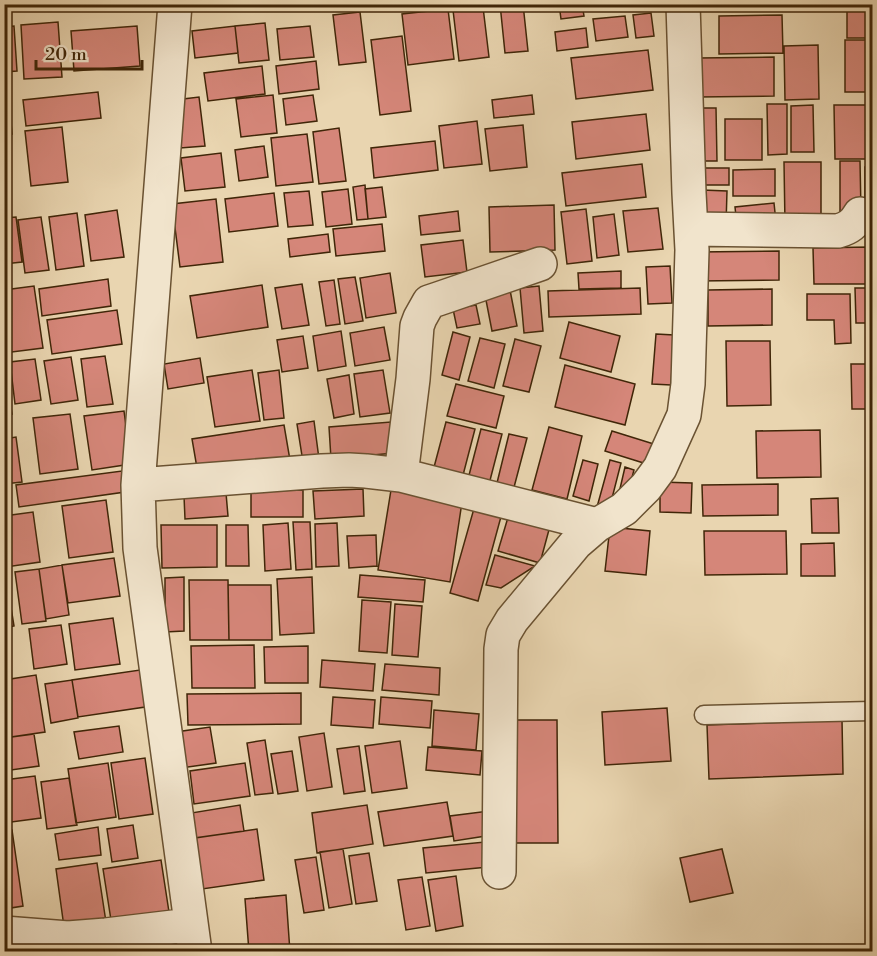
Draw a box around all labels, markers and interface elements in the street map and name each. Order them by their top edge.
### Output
scale bar [36,33,142,71]
text: 20 m [45,43,87,66]

